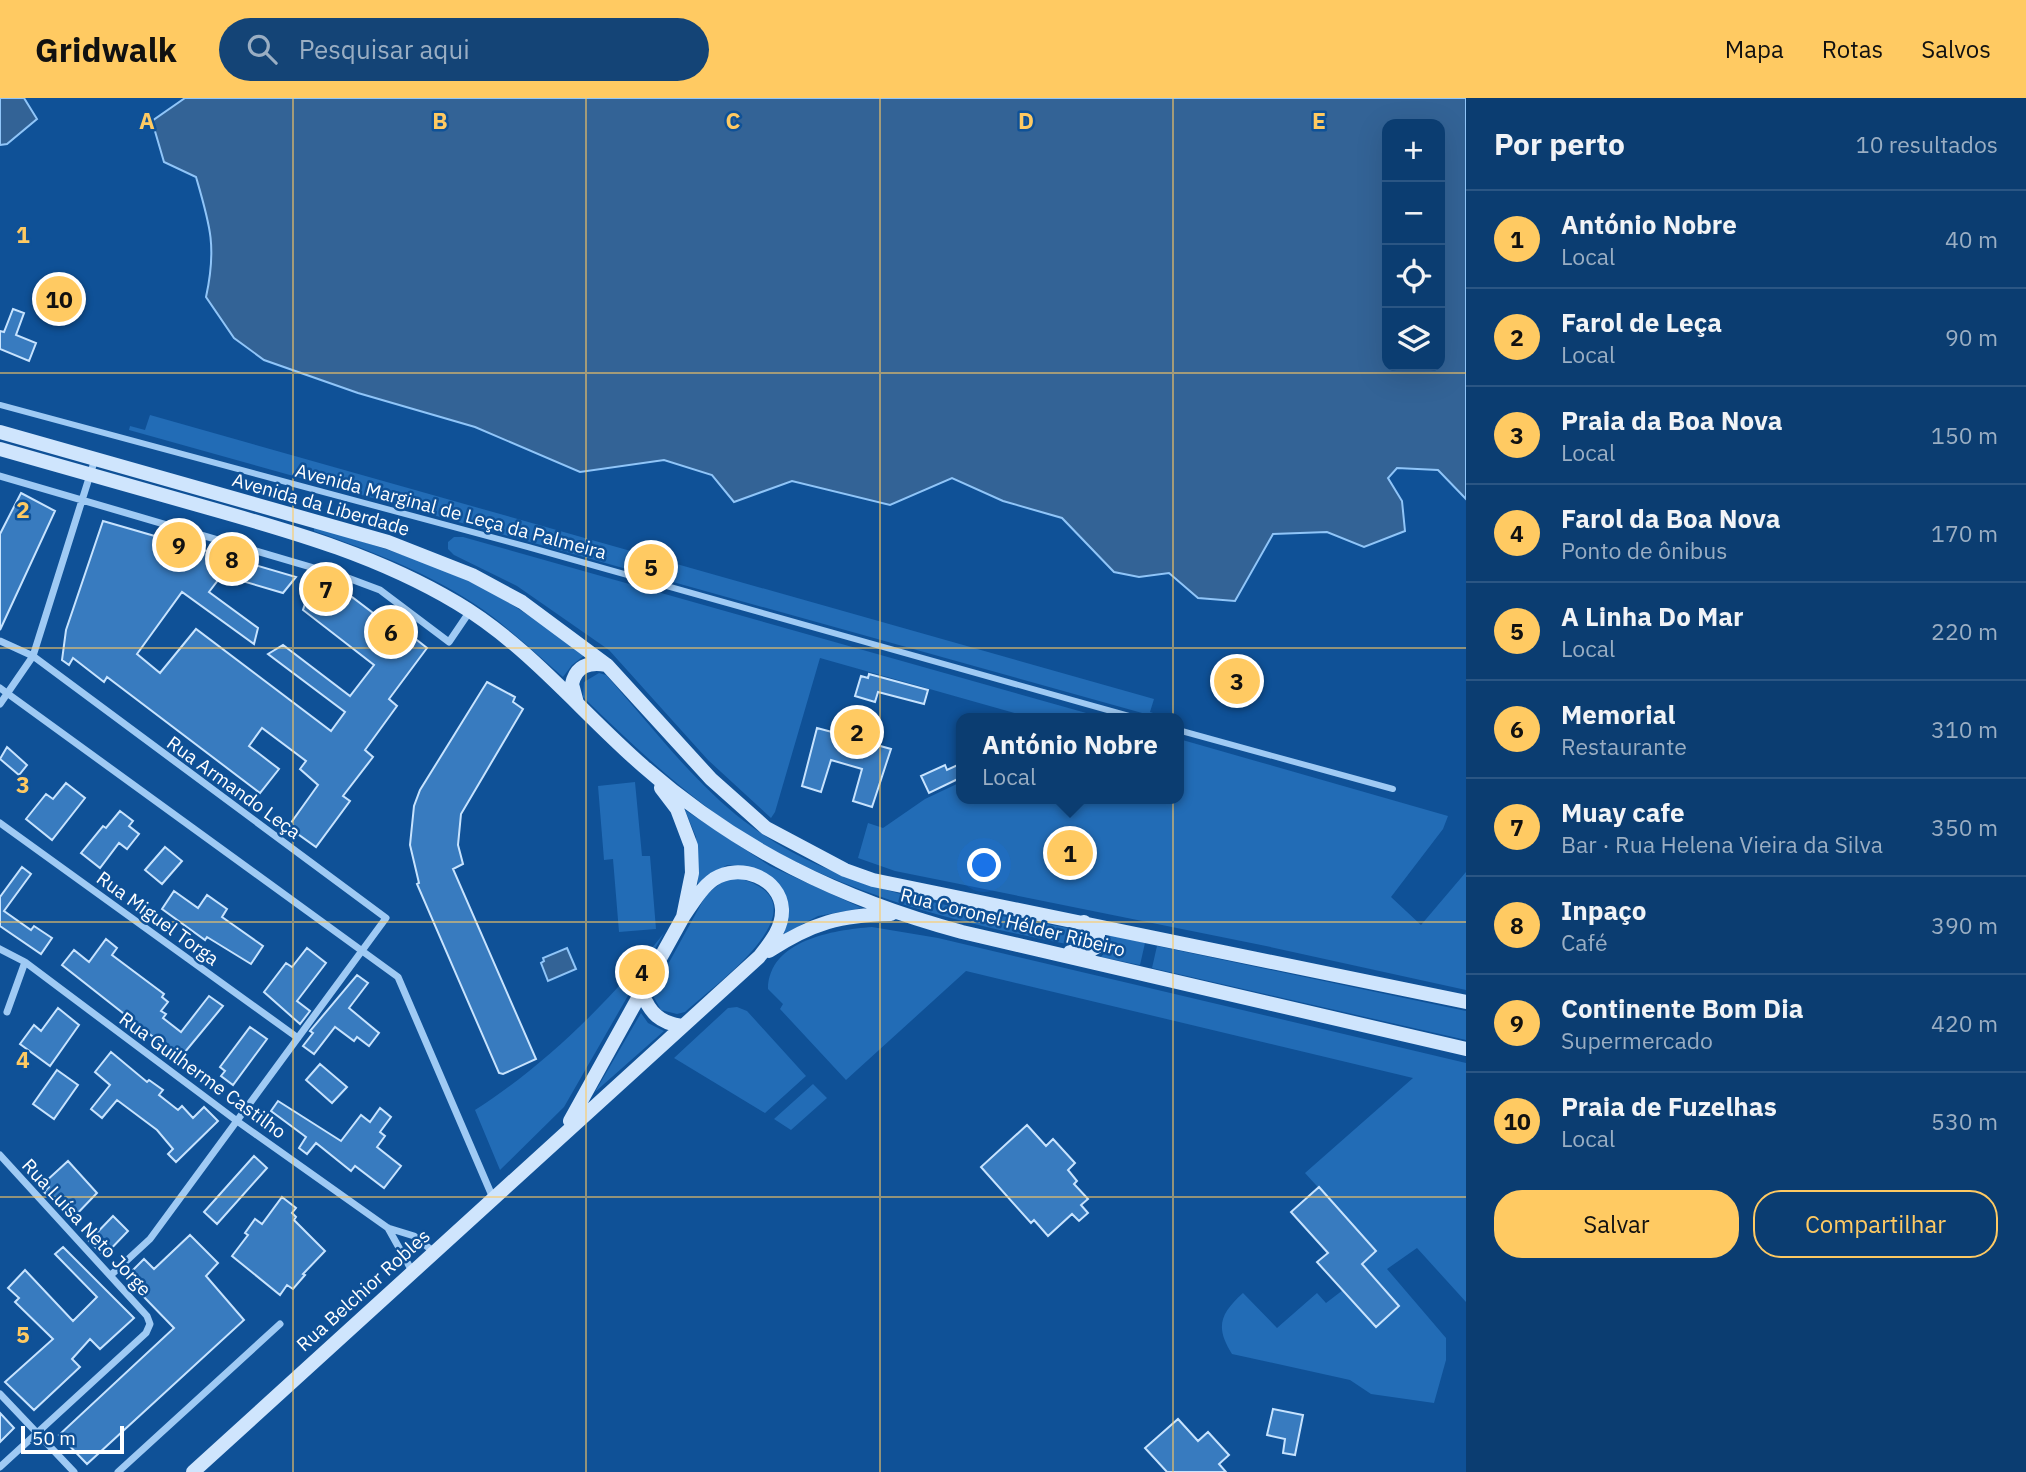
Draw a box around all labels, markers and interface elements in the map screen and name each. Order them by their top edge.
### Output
search box [219,18,709,81]
text: Gridwalk [35,28,177,71]
icon: search [243,30,281,68]
text: Pesquisar aqui [299,32,470,66]
text: Mapa [1725,33,1784,65]
text: Rotas [1822,33,1883,65]
text: Salvos [1921,33,1991,65]
text: A [139,105,155,135]
text: B [432,105,448,135]
text: C [726,105,741,135]
text: D [1018,105,1034,135]
text: E [1312,105,1326,135]
map controls [1382,119,1445,371]
button: + [1382,119,1445,182]
text: Por perto [1494,124,1625,163]
text: 10 resultados [1856,129,1998,159]
button: − [1382,182,1445,245]
text: António Nobre [1561,207,1737,241]
text: 1 [16,219,30,249]
text: 1 [1510,224,1524,254]
text: 40 m [1945,224,1998,254]
text: Local [1561,241,1615,271]
button: locate [1382,245,1445,308]
pin: 10 [36,273,82,325]
text: Farol de Leça [1561,305,1722,339]
button: layers [1382,308,1445,371]
text: 2 [1510,322,1524,352]
text: 90 m [1945,322,1998,352]
text: Local [1561,339,1615,369]
text: Praia da Boa Nova [1561,403,1783,437]
text: 3 [1510,420,1524,450]
text: 150 m [1931,420,1998,450]
text: Local [1561,437,1615,467]
street label: Avenida Marginal de Leça da Palmeira [293,458,609,564]
street label: Avenida da Liberdade [230,467,412,541]
text: 2 [16,494,30,524]
text: Farol da Boa Nova [1561,501,1781,535]
text: 4 [1510,518,1524,548]
text: 170 m [1931,518,1998,548]
pin: 9 [156,519,202,571]
pin: 8 [209,533,255,585]
text: Ponto de ônibus [1561,535,1727,565]
pin: 5 [628,541,674,593]
pin: 7 [303,563,349,615]
text: A Linha Do Mar [1561,599,1744,633]
pin: 6 [368,606,414,658]
text: 5 [1510,616,1524,646]
text: 220 m [1931,616,1998,646]
text: Local [1561,633,1615,663]
pin: 3 [1214,655,1260,707]
text: Memorial [1561,697,1675,731]
pin: 2 [834,706,880,758]
popup [956,713,1184,804]
text: 6 [1510,714,1524,744]
text: 310 m [1931,714,1998,744]
text: António Nobre [982,727,1158,761]
street label: Rua Armando Leça [162,730,306,844]
text: Restaurante [1561,731,1687,761]
text: Local [982,761,1036,791]
text: 3 [16,769,30,799]
text: Muay cafe [1561,795,1685,829]
text: 7 [1510,812,1524,842]
text: 350 m [1931,812,1998,842]
pin: 1 [1047,827,1093,879]
text: Bar · Rua Helena Vieira da Silva [1561,829,1883,859]
your location [967,848,1001,882]
street label: Rua Miguel Torga [92,866,224,970]
street label: Rua Coronel Hélder Ribeiro [898,882,1128,962]
text: Inpaço [1561,893,1646,927]
text: 8 [1510,910,1524,940]
text: 390 m [1931,910,1998,940]
text: Café [1561,927,1608,957]
pin: 4 [619,946,665,998]
text: Continente Bom Dia [1561,991,1803,1025]
street label: Rua Guilherme Castilho [115,1006,291,1144]
text: 9 [1510,1008,1524,1038]
text: 420 m [1931,1008,1998,1038]
text: Supermercado [1561,1025,1713,1055]
text: 4 [16,1044,30,1074]
text: Praia de Fuzelhas [1561,1089,1777,1123]
text: 10 [1503,1106,1531,1136]
text: 530 m [1931,1106,1998,1136]
text: Local [1561,1123,1615,1153]
street label: Rua Luísa Neto Jorge [17,1153,157,1301]
button: Salvar [1494,1190,1739,1258]
button: Compartilhar [1753,1190,1998,1258]
street label: Rua Belchior Robles [291,1224,435,1356]
text: 5 [16,1319,30,1349]
scale bar [21,1423,124,1455]
text: 50 m [32,1426,76,1450]

